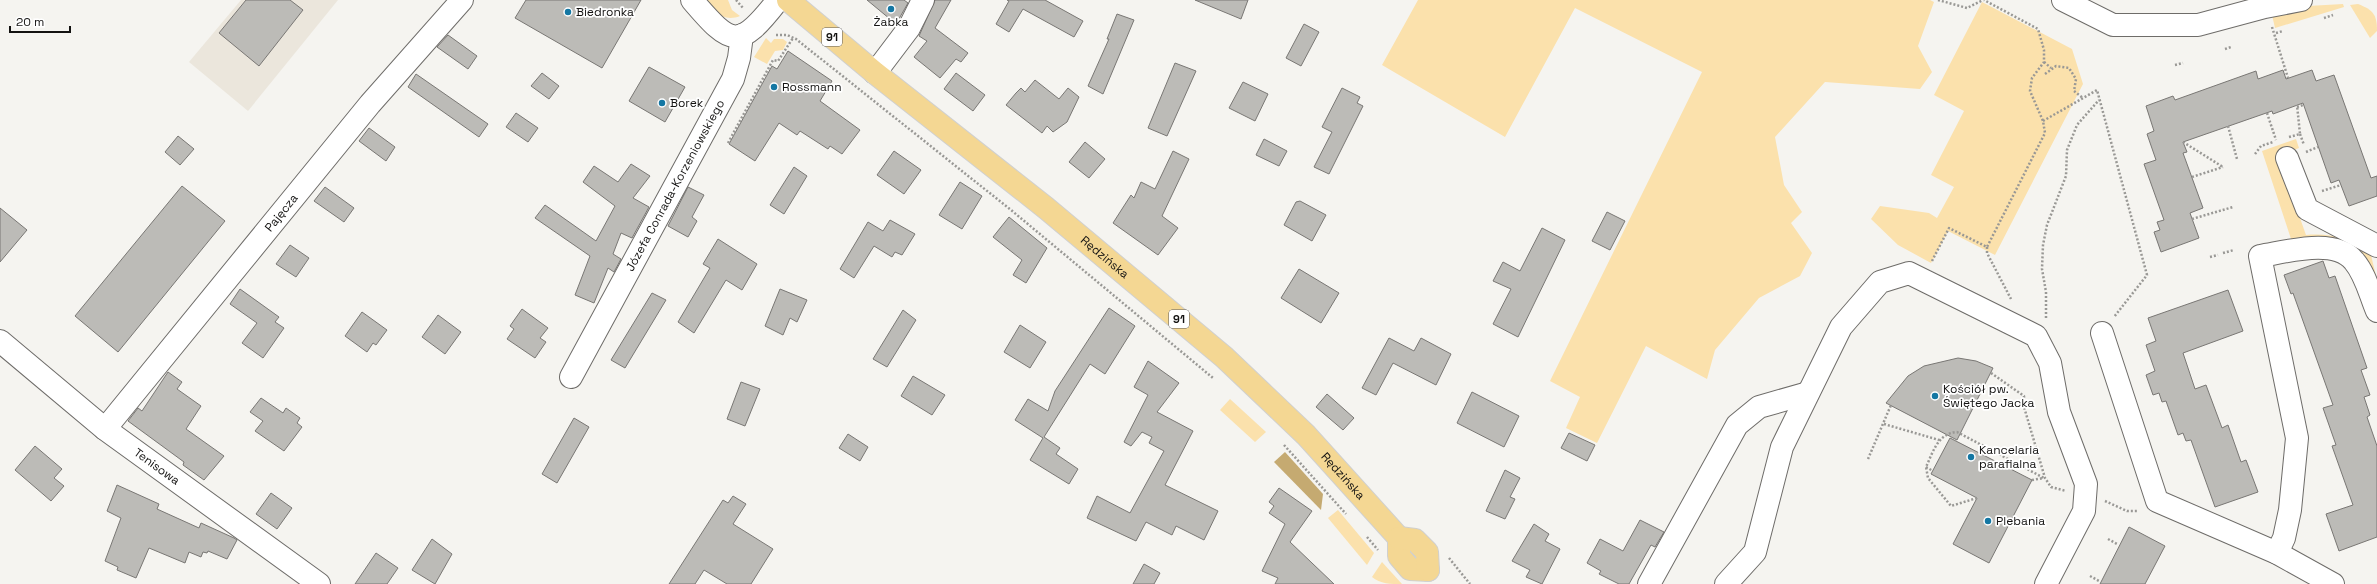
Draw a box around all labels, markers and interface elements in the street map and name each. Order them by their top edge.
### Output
place label: Biedronka [576,4,634,20]
marker: Żabka [886,4,896,14]
marker: Biedronka [563,7,573,17]
scale bar [10,8,70,34]
text: 20 m [16,14,44,30]
place label: Żabka [874,14,908,30]
road number: 91 [822,28,842,46]
place label: Rossmann [782,79,842,95]
marker: Rossmann [769,82,779,92]
place label: Borek [670,95,704,111]
street label: Józefa Conrada-Korzeniowskiego [622,97,728,274]
marker: Borek [657,98,667,108]
street label: Pajęcza [261,191,302,235]
street label: Rędzińska [1077,232,1132,282]
road number: 91 [1169,310,1189,328]
place label: Kościół pw. Świętego Jacka [1943,381,2034,411]
marker: Kościół pw. Świętego Jacka [1930,391,1940,401]
place label: Kancelaria parafialna [1979,442,2039,472]
street label: Tenisowa [131,444,183,489]
street label: Rędzińska [1317,449,1369,503]
marker: Kancelaria parafialna [1966,452,1976,462]
place label: Plebania [1996,513,2045,529]
marker: Plebania [1983,516,1993,526]

